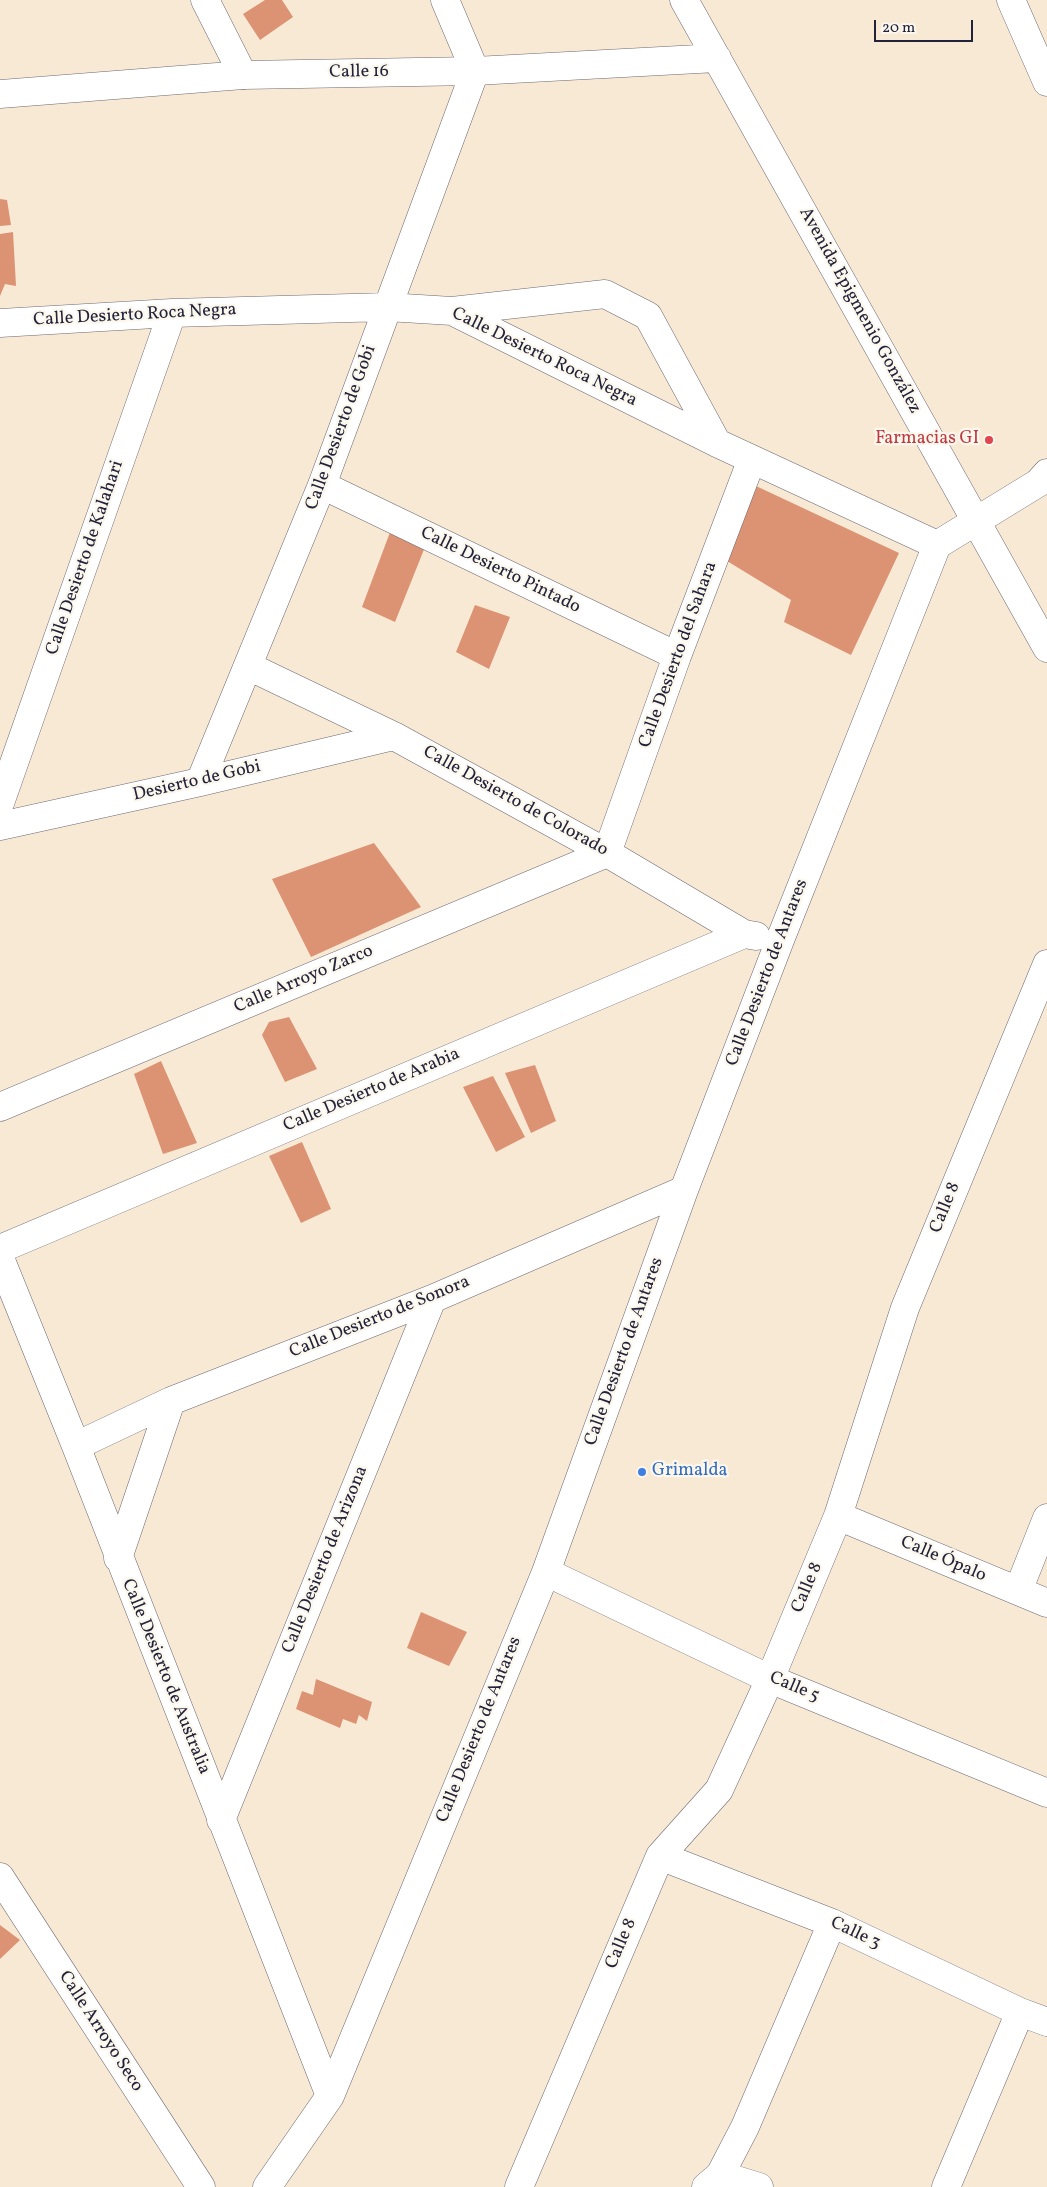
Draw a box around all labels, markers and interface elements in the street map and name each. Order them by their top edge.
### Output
scale bar [877,10,976,42]
text: 20 m [882,18,915,39]
street label: Calle 16 [329,62,389,84]
street label: Avenida Epigmenio González [793,204,925,418]
street label: Calle Desierto Roca Negra [33,300,237,332]
street label: Calle Desierto Roca Negra [448,304,640,412]
street label: Calle Desierto de Gobi [302,343,382,513]
place label: Farmacias GI [875,429,979,451]
marker: Farmacias GI [983,434,995,446]
street label: Calle Desierto de Kalahari [43,458,129,658]
street label: Calle Desierto Pintado [416,523,584,619]
street label: Calle Desierto del Sahara [635,559,723,751]
street label: Calle Desierto de Colorado [419,742,611,862]
street label: Desierto de Gobi [131,757,263,807]
street label: Calle Desierto de Antares [722,876,814,1070]
street label: Calle Arroyo Zarco [231,941,377,1019]
street label: Calle Desierto de Arabia [281,1044,463,1138]
street label: Calle 8 [926,1179,966,1237]
street label: Calle Desierto de Antares [581,1255,669,1449]
street label: Calle Desierto de Sonora [287,1272,473,1364]
place label: Grimalda [652,1461,728,1483]
street label: Calle Desierto de Arizona [279,1463,373,1657]
marker: Grimalda [636,1466,648,1478]
street label: Calle Ópalo [897,1532,989,1588]
street label: Calle 8 [788,1559,828,1617]
street label: Calle Desierto de Australia [116,1576,214,1778]
street label: Calle Desierto de Antares [433,1634,527,1826]
street label: Calle 5 [766,1668,822,1708]
street label: Calle 3 [826,1913,884,1955]
street label: Calle 8 [602,1915,642,1973]
street label: Calle Arroyo Seco [53,1968,147,2096]

